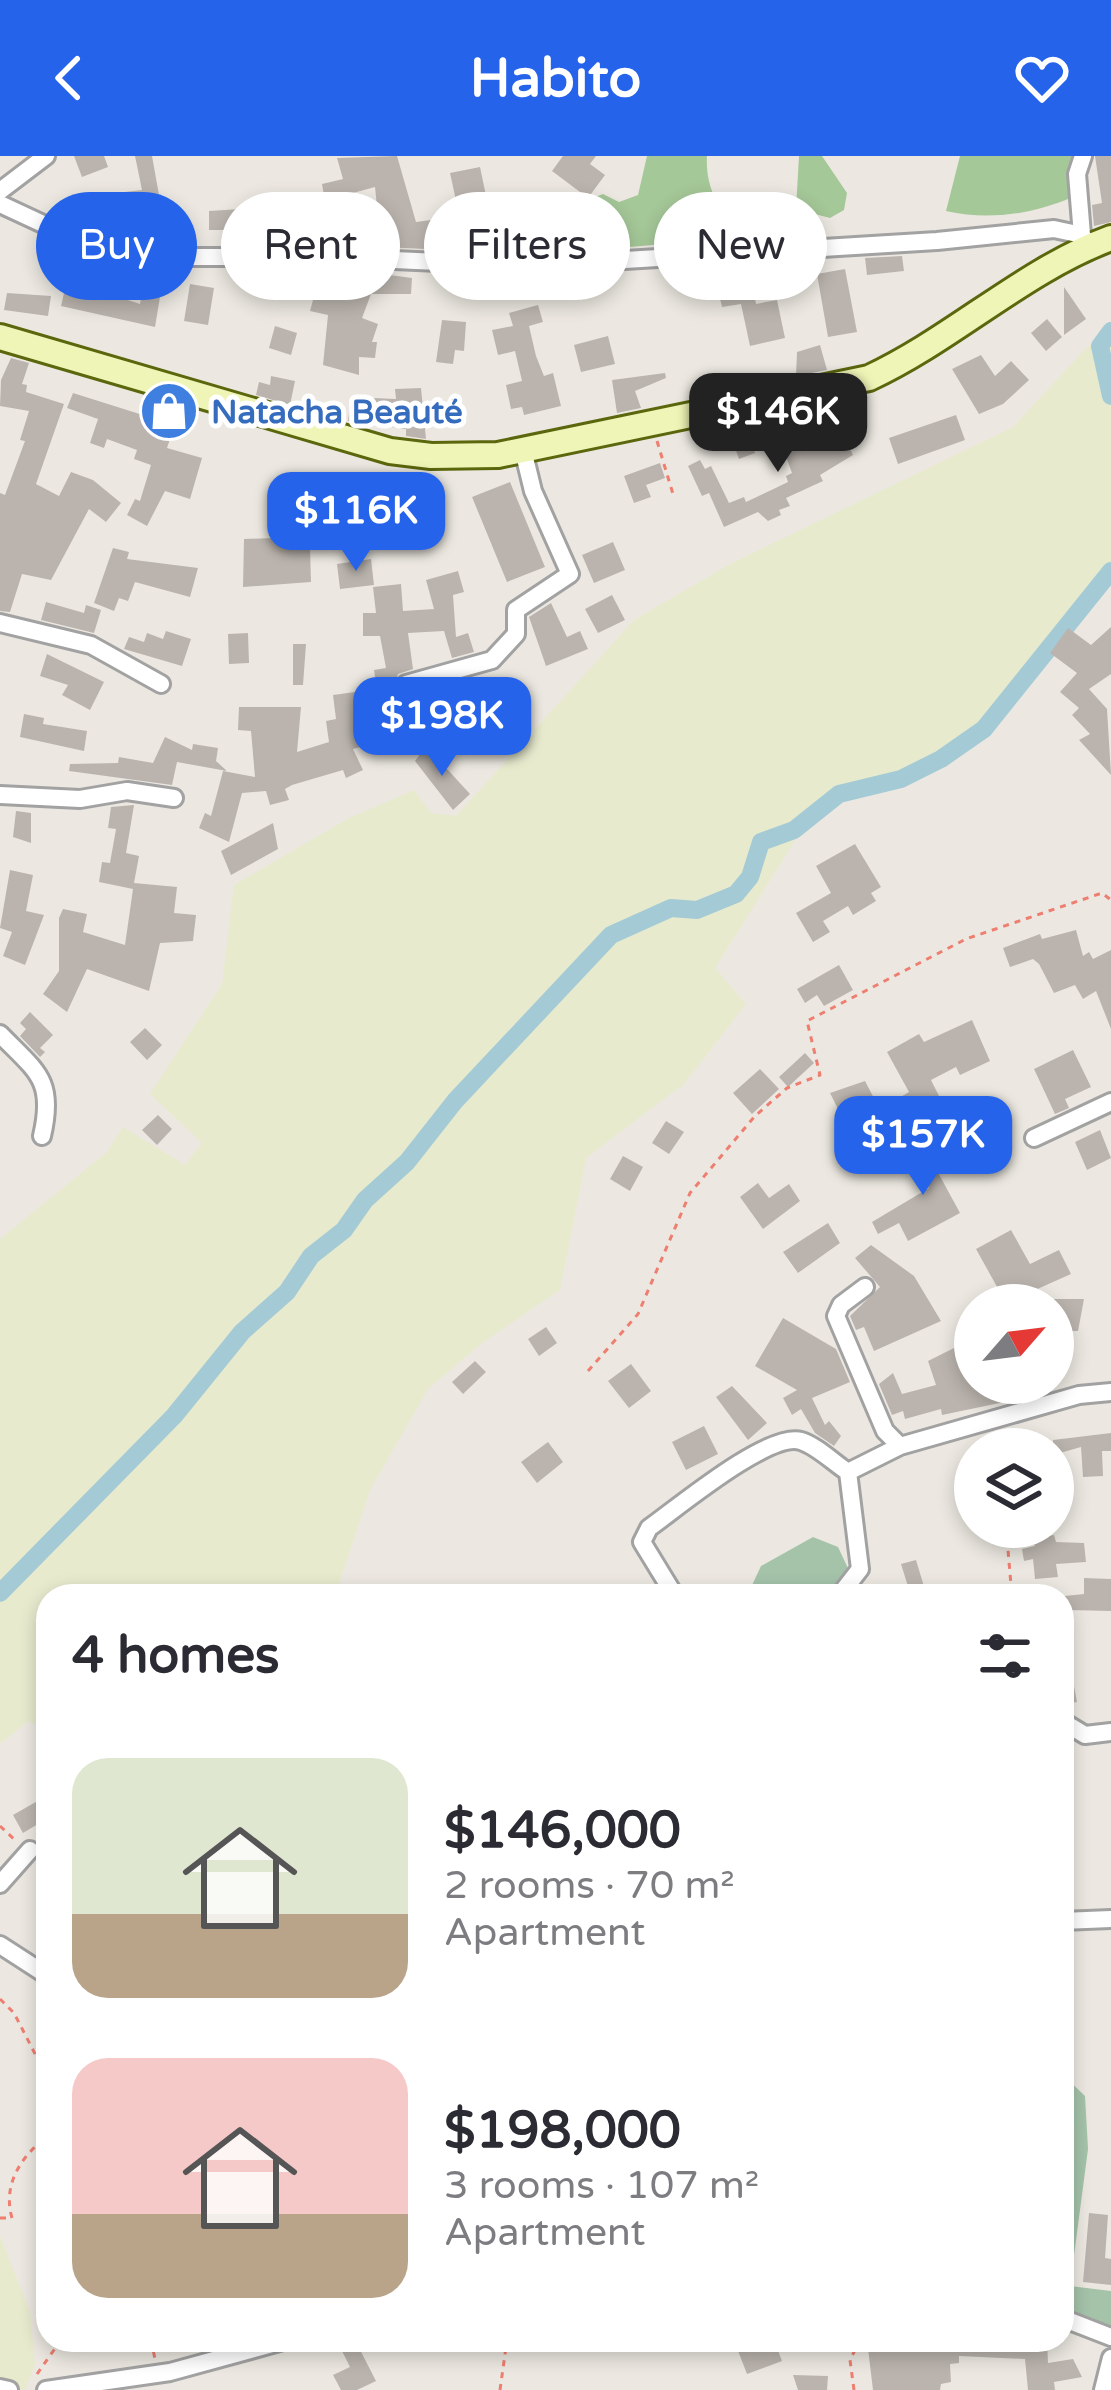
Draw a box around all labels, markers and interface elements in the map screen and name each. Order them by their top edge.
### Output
icon: back [36,45,102,111]
icon: heart [1009,45,1075,111]
text: Habito [470,46,641,111]
chip: Buy [36,192,197,300]
chip: Rent [221,192,400,300]
chip: Filters [424,192,630,300]
chip: New [654,192,827,300]
pin: $146K [694,373,862,475]
shop icon: Natacha Beauté [138,380,200,442]
text: $146K [716,388,840,435]
place label: Natacha Beauté [211,393,463,432]
pin: $116K [272,472,440,574]
text: $116K [294,487,418,534]
pin: $198K [358,677,526,779]
text: $198K [380,692,504,739]
pin: $157K [839,1096,1007,1198]
text: $157K [861,1111,985,1158]
north arrow [954,1284,1074,1404]
map controls [954,1284,1074,1548]
button: layers [954,1428,1074,1548]
icon: filters [972,1623,1038,1689]
text: 4 homes [72,1625,280,1687]
text: $146,000 [444,1800,681,1862]
icon: home [168,1806,312,1950]
text: 2 rooms · 70 m² [444,1862,735,1909]
text: Apartment [444,1909,645,1956]
text: $198,000 [444,2100,681,2162]
icon: home [168,2106,312,2250]
text: 3 rooms · 107 m² [444,2162,759,2209]
text: Apartment [444,2209,645,2256]

